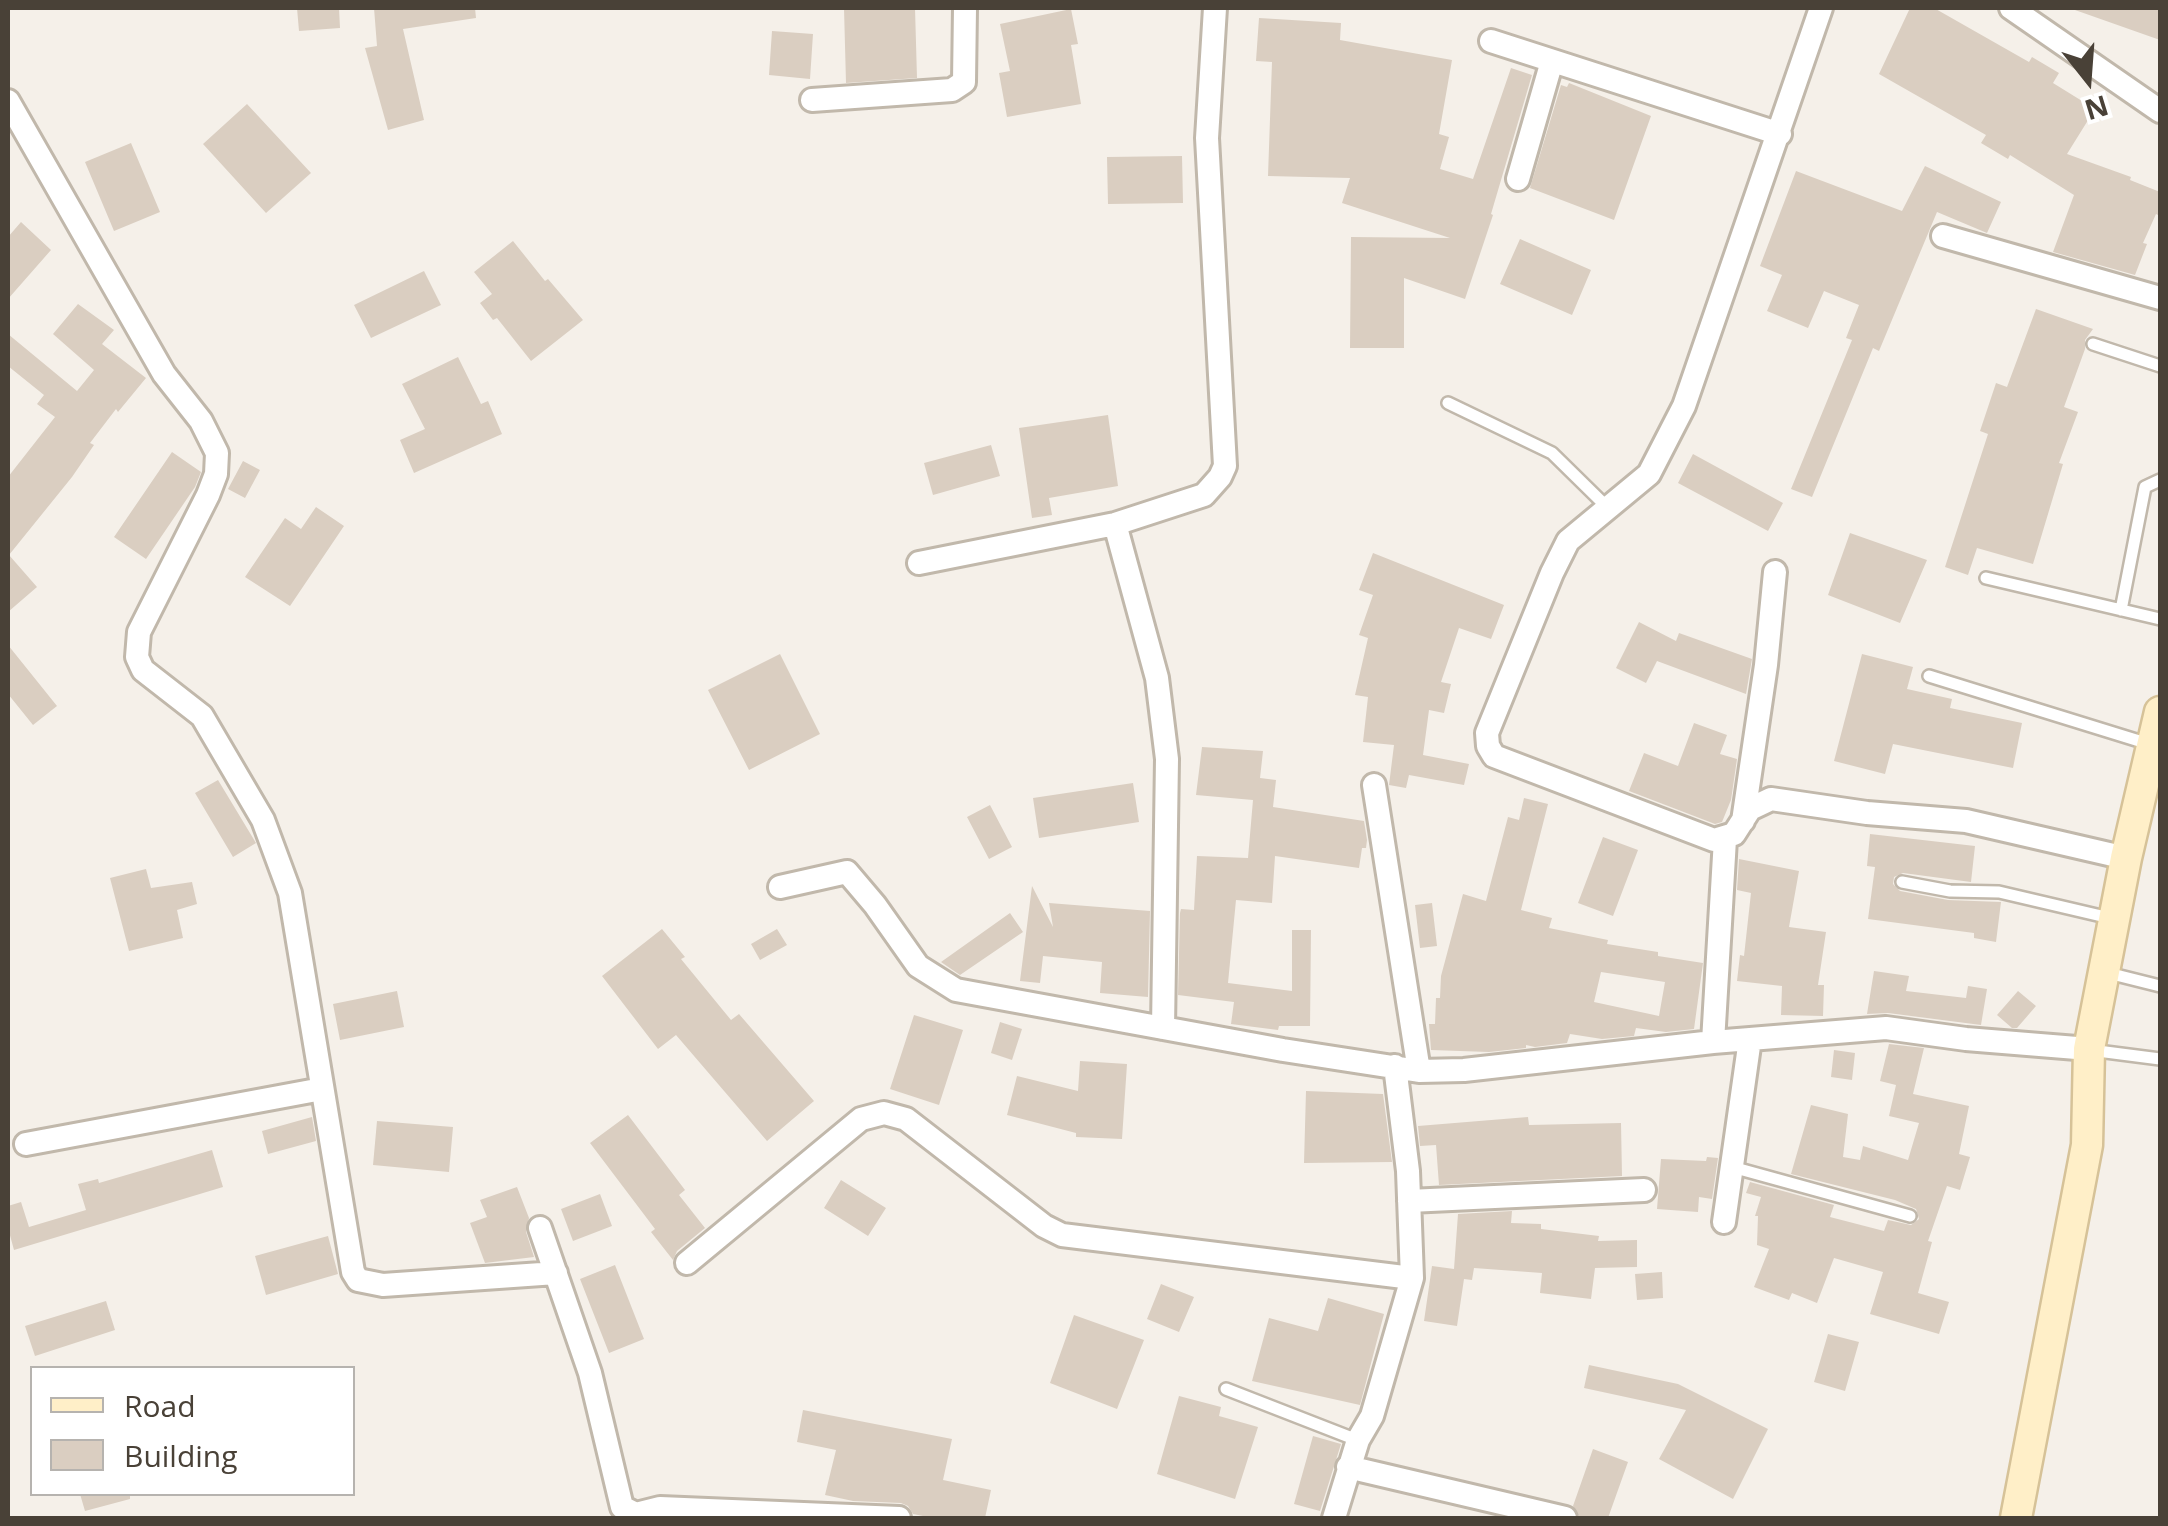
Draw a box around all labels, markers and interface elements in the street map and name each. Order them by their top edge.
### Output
north arrow [2038,30,2138,130]
text: N [2080,87,2113,130]
legend [30,1366,355,1496]
text: Road [124,1385,196,1426]
text: Building [124,1435,238,1476]

